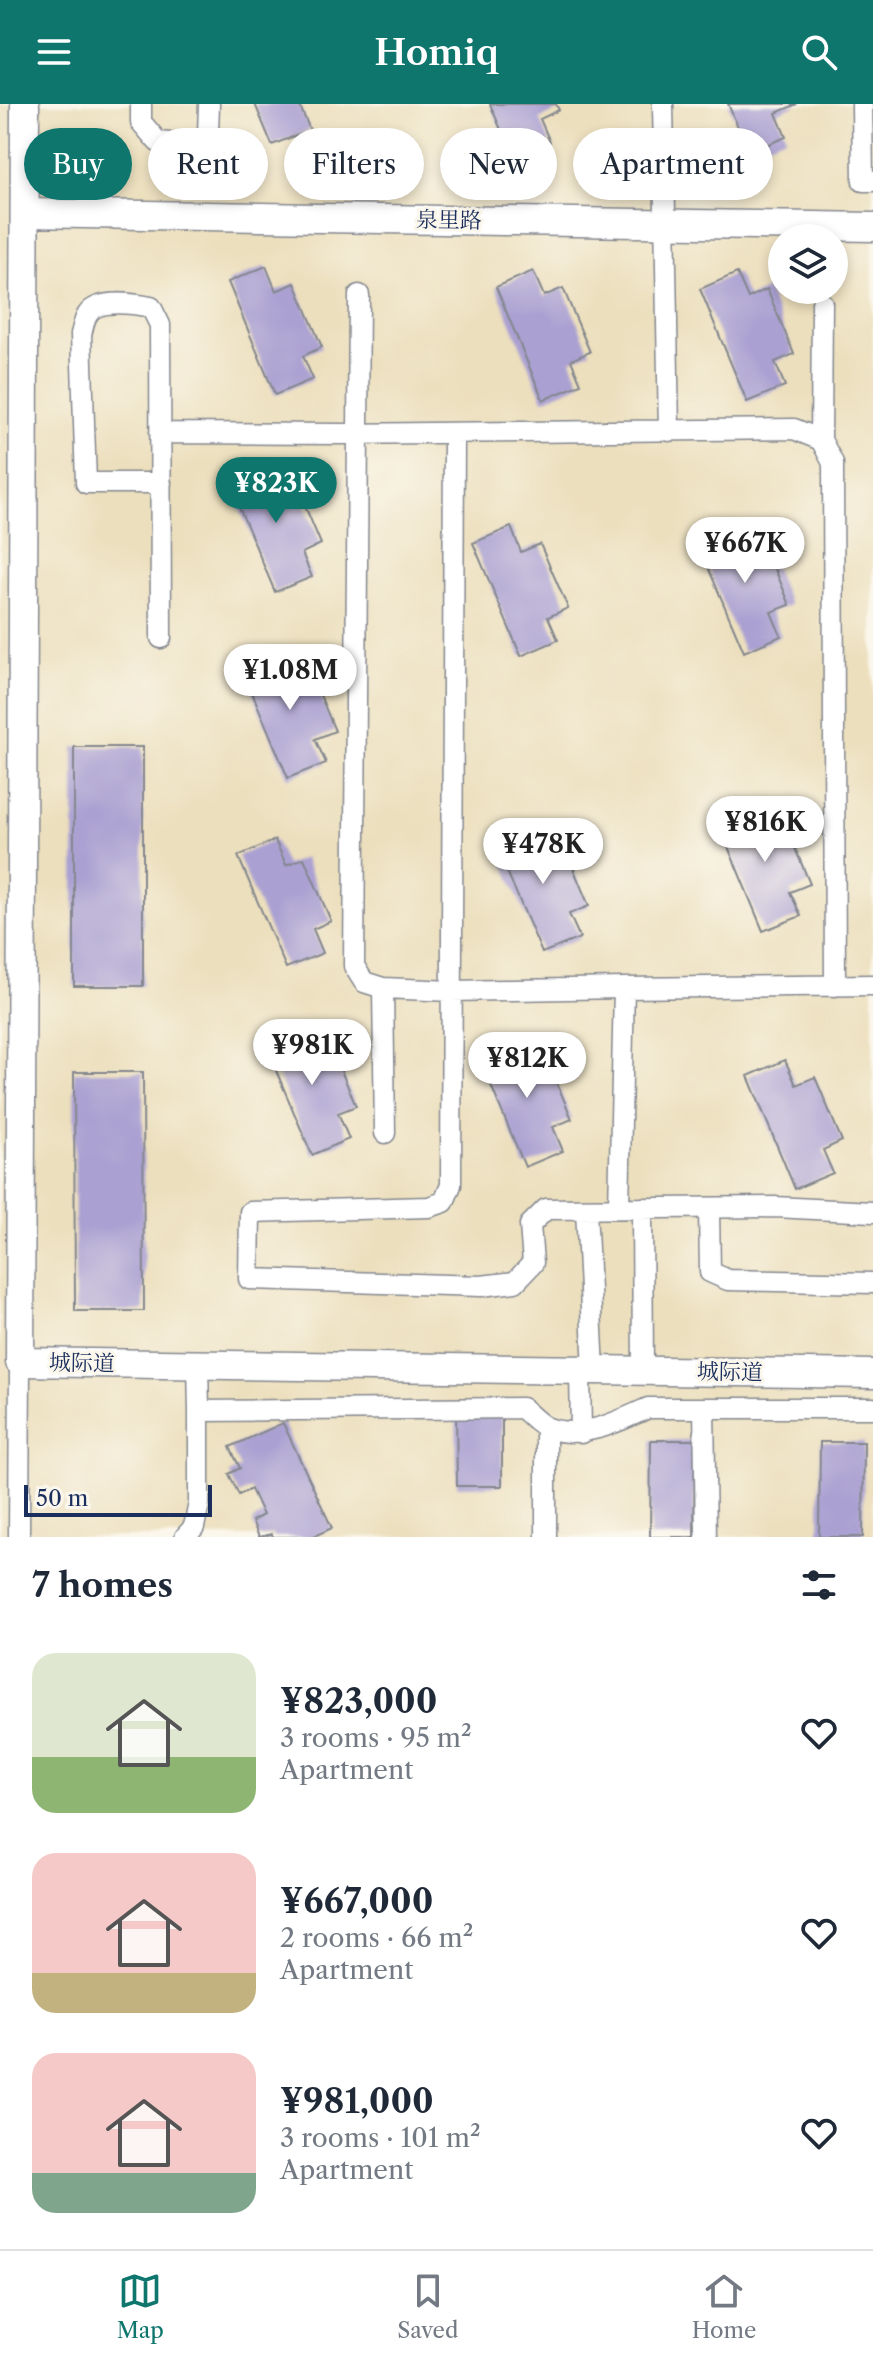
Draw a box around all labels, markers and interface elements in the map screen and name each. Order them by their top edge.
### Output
icon: menu [32,30,76,74]
text: Homiq [374,30,499,74]
icon: search [797,30,841,74]
chip: Buy [24,128,132,200]
chip: Rent [148,128,268,200]
chip: Filters [284,128,424,200]
chip: New [440,128,557,200]
chip: Apartment [573,128,773,200]
street label: 泉里路 [416,206,482,234]
map controls [768,224,848,304]
button: layers [768,224,848,304]
pin: ¥823K [220,457,332,525]
text: ¥823K [234,467,318,499]
pin: ¥667K [689,517,801,585]
text: ¥667K [704,527,786,559]
pin: ¥1.08M [225,644,355,712]
text: ¥1.08M [242,654,338,686]
pin: ¥816K [709,796,821,864]
text: ¥816K [724,806,806,838]
pin: ¥478K [487,818,599,886]
text: ¥478K [501,828,585,860]
pin: ¥981K [256,1019,368,1087]
text: ¥981K [271,1029,353,1061]
pin: ¥812K [471,1032,583,1100]
text: ¥812K [486,1042,568,1074]
street label: 城际道 [49,1349,115,1377]
street label: 城际道 [697,1358,763,1386]
scale bar [24,1481,212,1517]
text: 50 m [36,1485,88,1512]
icon: filters [797,1563,841,1607]
text: 7 homes [32,1564,173,1606]
text: ¥823,000 [280,1680,437,1722]
icon: home [96,1685,192,1781]
icon: heart [797,1711,841,1755]
text: 3 rooms · 95 m² [280,1722,472,1754]
text: Apartment [280,1754,413,1786]
text: ¥667,000 [280,1880,433,1922]
icon: home [96,1885,192,1981]
icon: heart [797,1911,841,1955]
text: 2 rooms · 66 m² [280,1922,473,1954]
text: Apartment [280,1954,413,1986]
text: ¥981,000 [280,2080,434,2122]
icon: home [96,2085,192,2181]
icon: heart [797,2111,841,2155]
text: 3 rooms · 101 m² [280,2122,481,2154]
text: Apartment [280,2154,413,2186]
tab: Map [117,2269,164,2344]
tab: Saved [397,2269,458,2344]
tab: Home [692,2269,756,2344]

